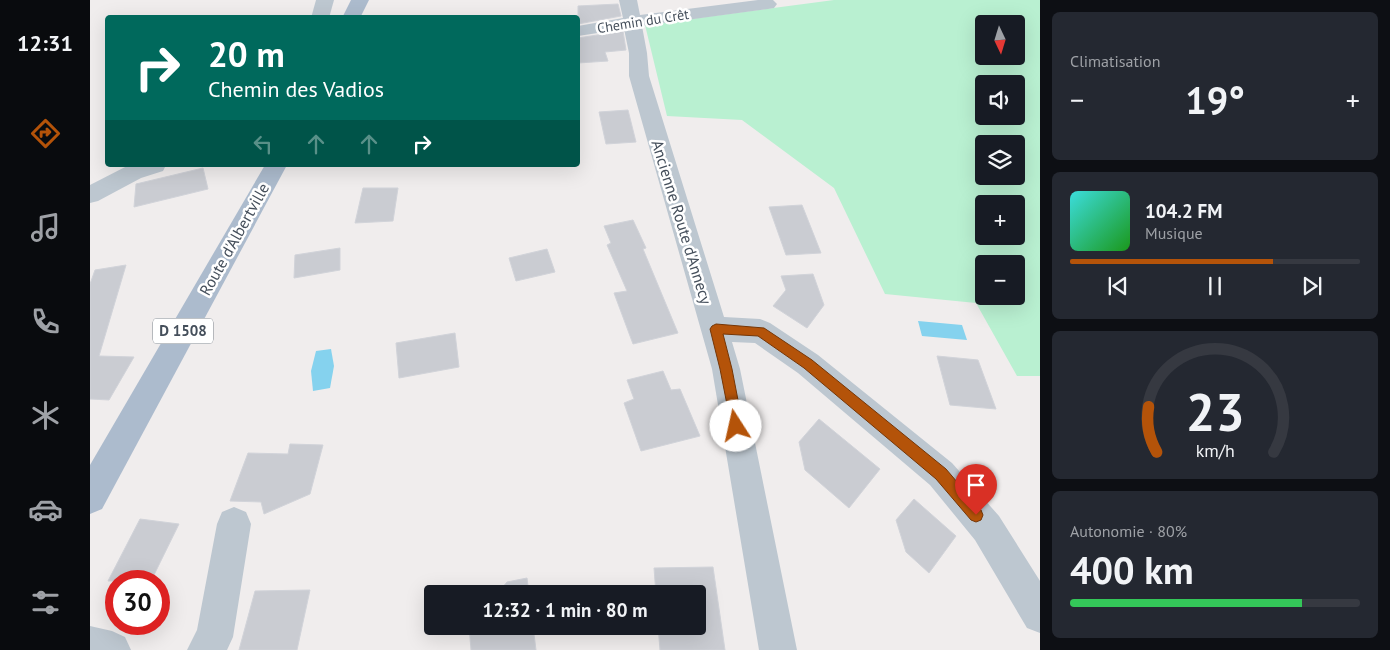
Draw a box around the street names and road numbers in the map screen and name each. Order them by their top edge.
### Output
street label: Chemin du Crêt [596,5,690,37]
street label: Ancienne Route d'Annecy [647,137,717,307]
street label: Route d'Albertville [195,179,273,299]
road number: D 1508 [153,318,213,344]

